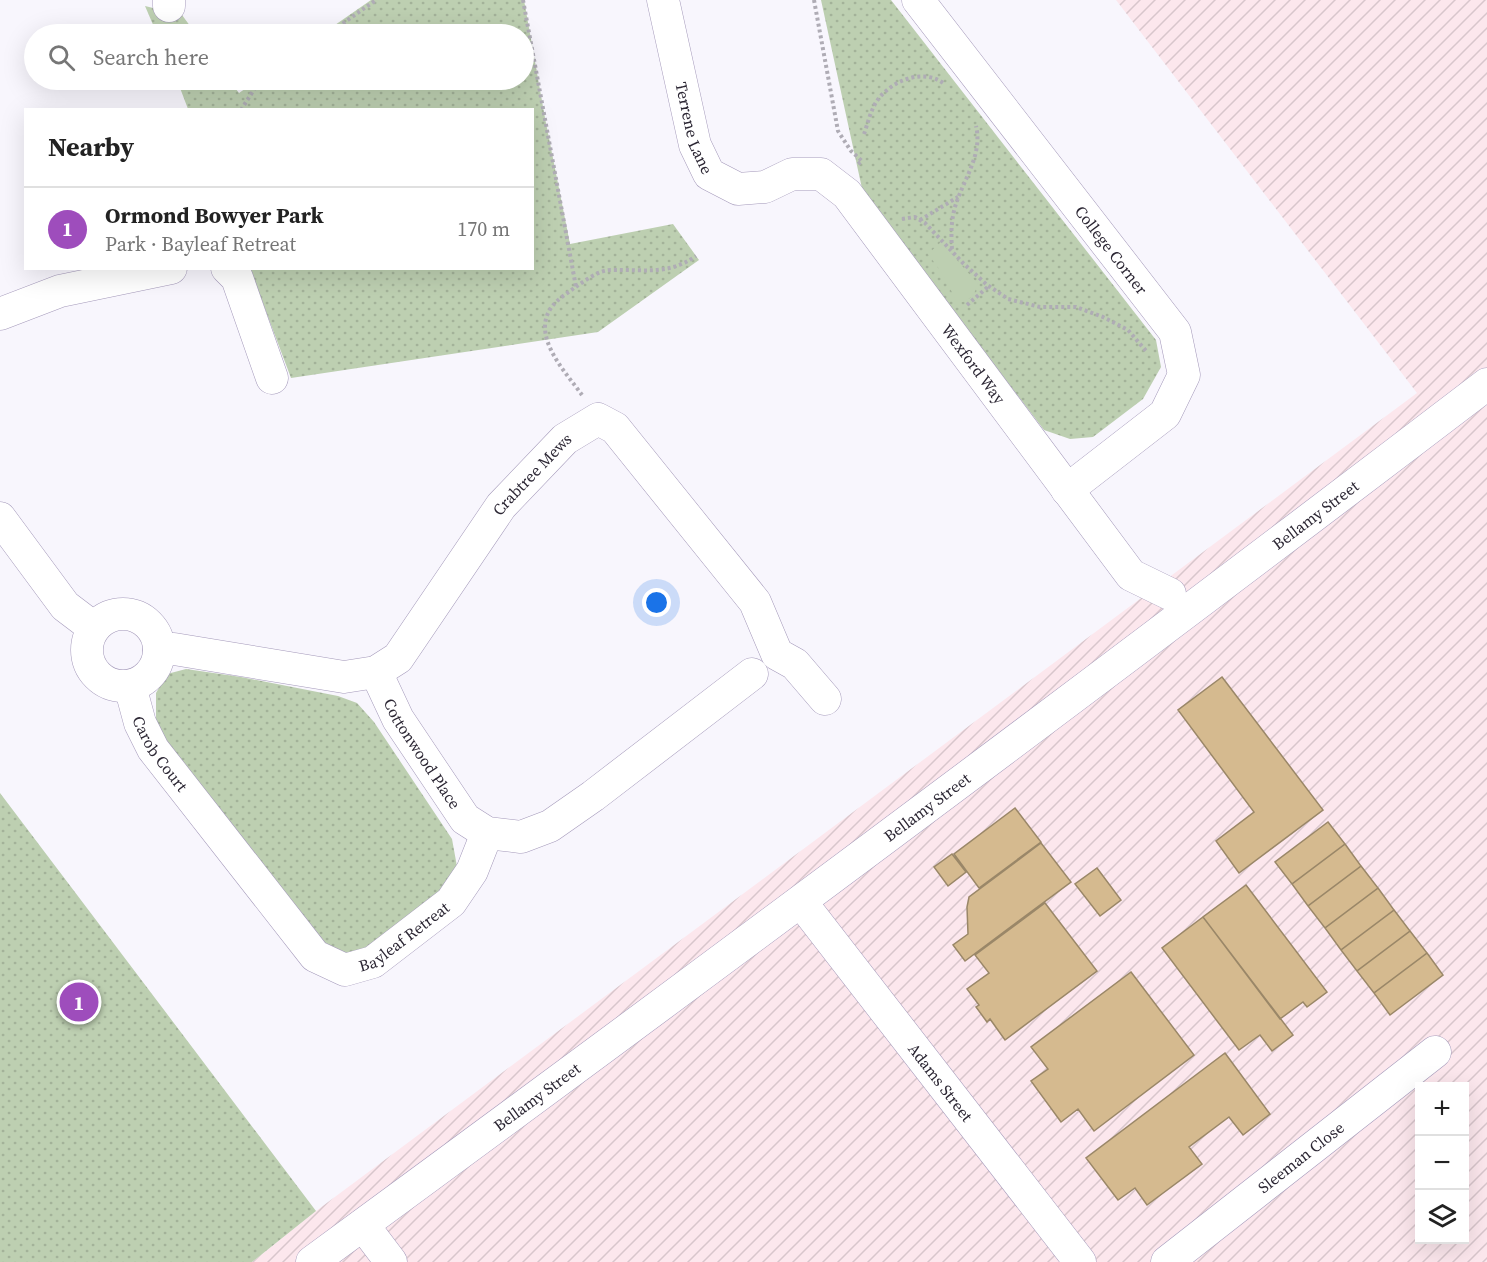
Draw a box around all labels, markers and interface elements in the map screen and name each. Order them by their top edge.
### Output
search box [24,24,534,90]
icon: search [45,41,78,74]
text: Search here [93,42,209,72]
street label: Terrene Lane [670,80,718,178]
text: Nearby [48,129,134,165]
text: Ormond Bowyer Park [105,200,324,230]
street label: College Corner [1070,201,1153,299]
text: 1 [62,215,73,243]
text: 170 m [457,215,510,243]
text: Park · Bayleaf Retreat [105,230,296,258]
street label: Wexford Way [937,319,1011,409]
street label: Crabtree Mews [487,427,575,520]
street label: Bellamy Street [1268,474,1363,555]
your location [642,588,671,617]
street label: Cottonwood Place [379,695,466,813]
street label: Carob Court [128,714,194,797]
street label: Bellamy Street [879,767,975,847]
street label: Bayleaf Retreat [356,896,454,977]
pin: 1 [60,980,98,1024]
street label: Adams Street [903,1038,979,1127]
street label: Bellamy Street [489,1057,585,1136]
map controls [1415,1082,1469,1244]
button: + [1415,1082,1469,1136]
street label: Sleeman Close [1253,1116,1348,1198]
button: − [1415,1136,1469,1190]
button: layers [1415,1190,1469,1244]

